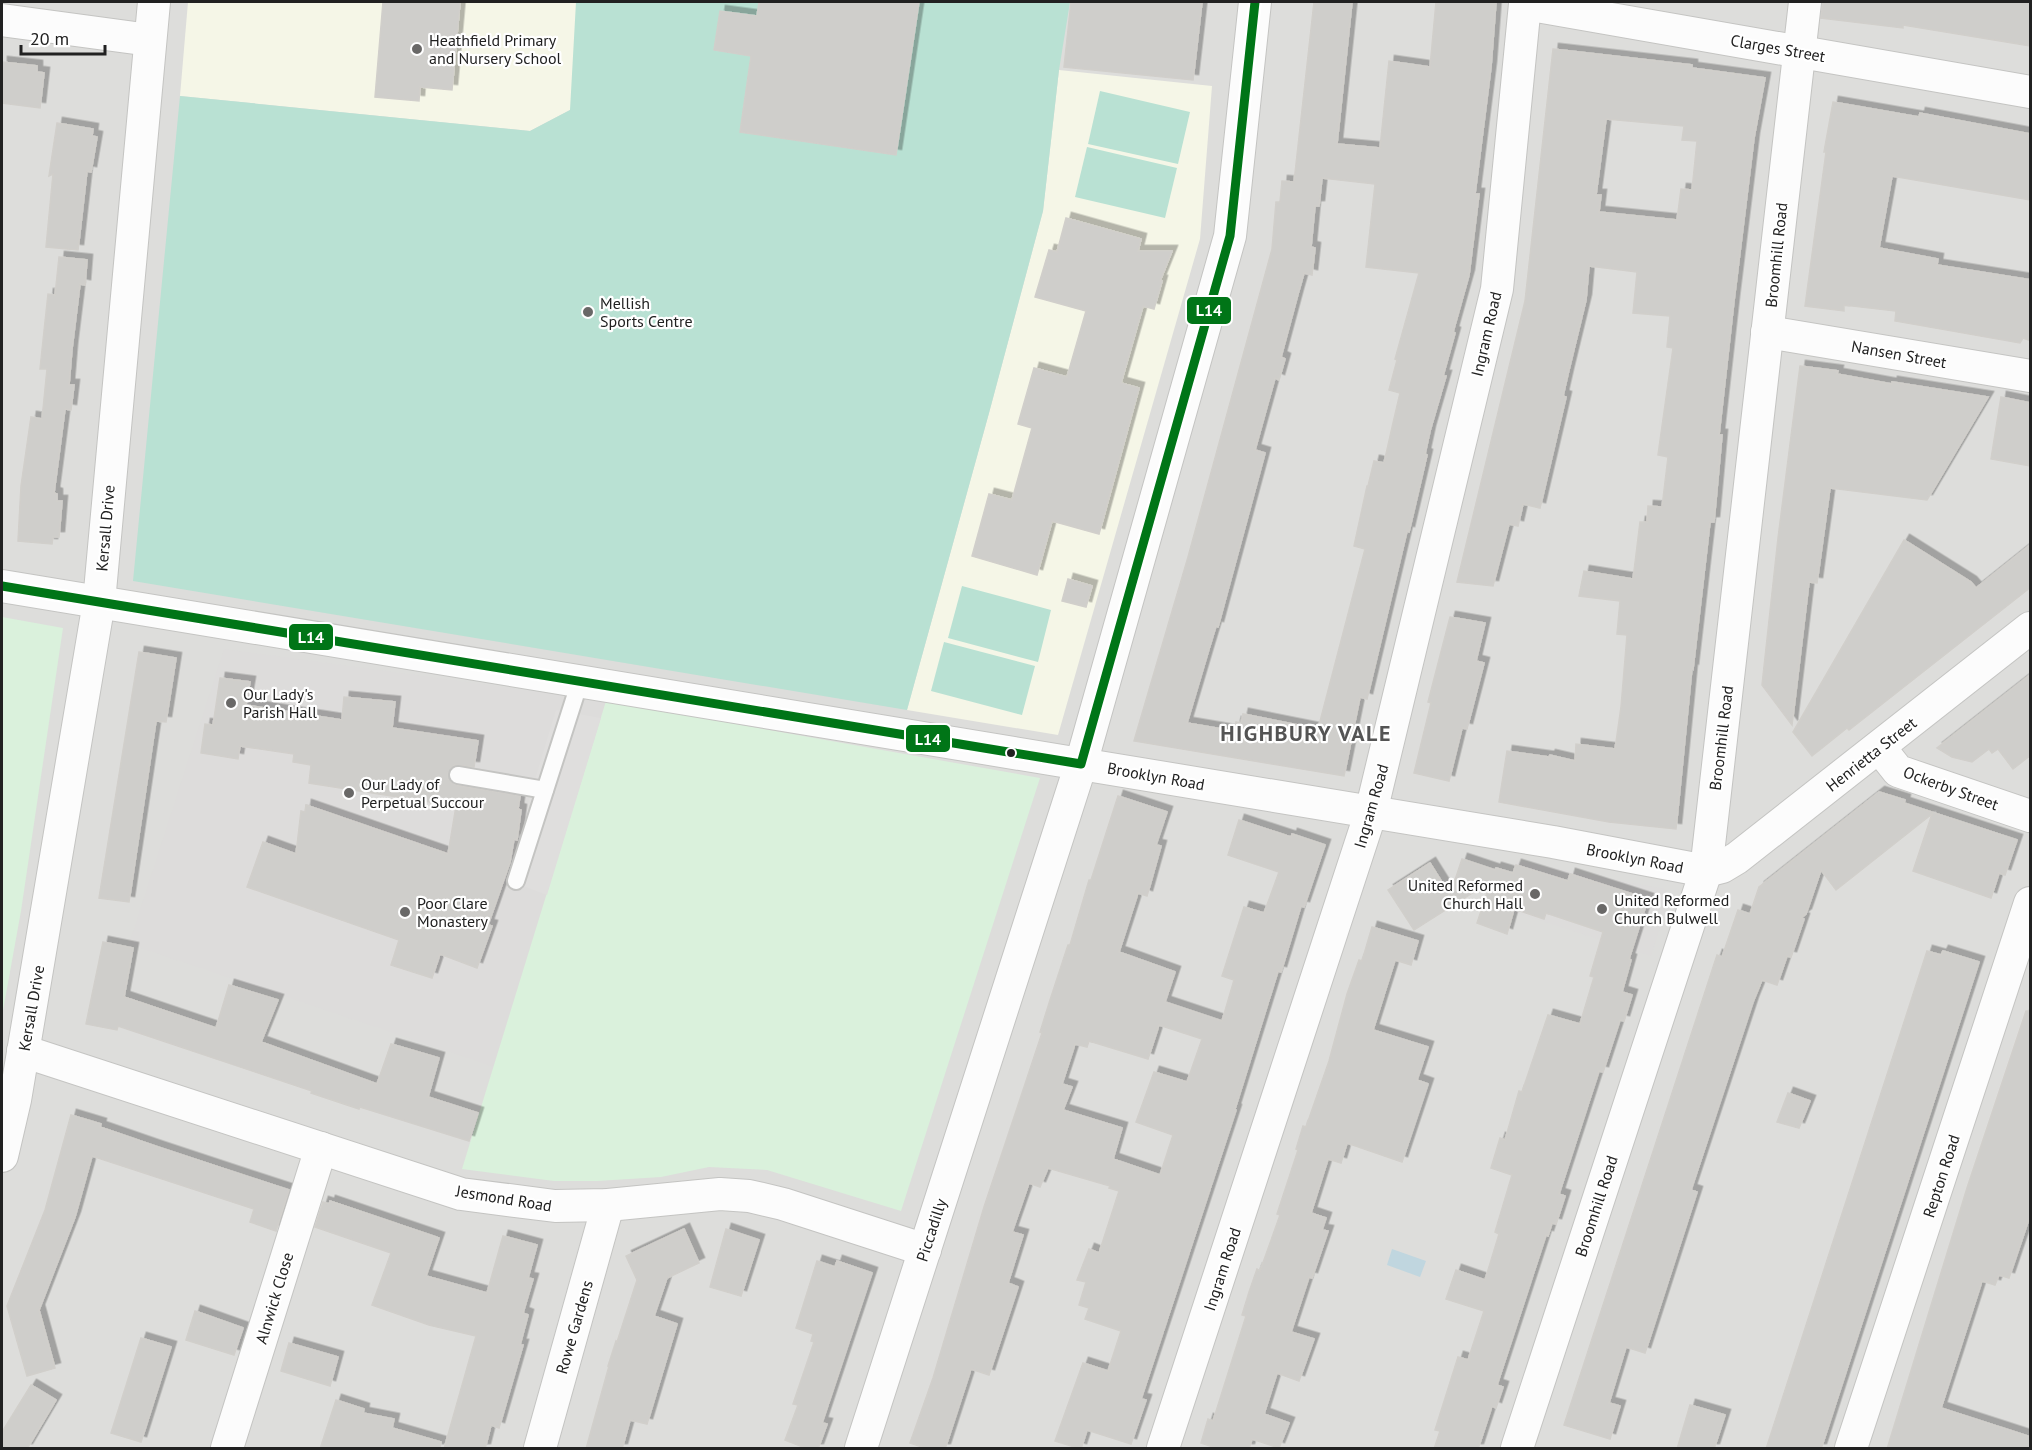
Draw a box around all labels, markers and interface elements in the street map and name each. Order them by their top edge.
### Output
scale bar [21,18,105,56]
text: 20 m [30,27,69,50]
place label: Heathfield Primary and Nursery School [429,30,561,68]
street label: Clarges Street [1729,30,1827,66]
marker: Heathfield Primary and Nursery School [410,42,424,56]
street label: Broomhill Road [1761,202,1791,308]
street label: Ingram Road [1467,290,1505,378]
place label: Mellish Sports Centre [600,293,693,331]
line badge: L14 [1186,296,1232,325]
text: L14 [1196,300,1222,320]
marker: Mellish Sports Centre [581,305,595,319]
street label: Nansen Street [1850,336,1949,372]
street label: Kersall Drive [91,484,119,572]
line badge: L14 [288,623,334,651]
text: L14 [298,627,324,647]
place label: Our Lady's Parish Hall [243,684,317,722]
street label: Broomhill Road [1705,684,1737,792]
marker: Our Lady's Parish Hall [224,696,238,710]
street label: Henrietta Street [1822,712,1921,796]
district label: HIGHBURY VALE [1220,719,1392,747]
line badge: L14 [905,724,951,753]
text: L14 [915,729,941,749]
unlabelled marker [1005,747,1017,759]
street label: Brooklyn Road [1106,758,1206,794]
street label: Ingram Road [1349,762,1393,850]
street label: Ockerby Street [1901,762,2002,815]
place label: Our Lady of Perpetual Succour [361,774,485,812]
marker: Our Lady of Perpetual Succour [342,786,356,800]
street label: Brooklyn Road [1585,839,1685,877]
place label: United Reformed Church Hall [1408,875,1523,913]
marker: United Reformed Church Hall [1528,887,1542,901]
place label: United Reformed Church Bulwell [1614,890,1729,928]
place label: Poor Clare Monastery [417,893,488,931]
marker: United Reformed Church Bulwell [1595,902,1609,916]
marker: Poor Clare Monastery [398,905,412,919]
street label: Kersall Drive [14,964,48,1052]
street label: Repton Road [1918,1132,1964,1220]
street label: Broomhill Road [1570,1153,1622,1259]
street label: Jesmond Road [454,1180,553,1215]
street label: Piccadilly [911,1196,951,1264]
street label: Ingram Road [1199,1225,1245,1313]
street label: Alnwick Close [251,1250,297,1346]
street label: Rowe Gardens [551,1278,597,1376]

